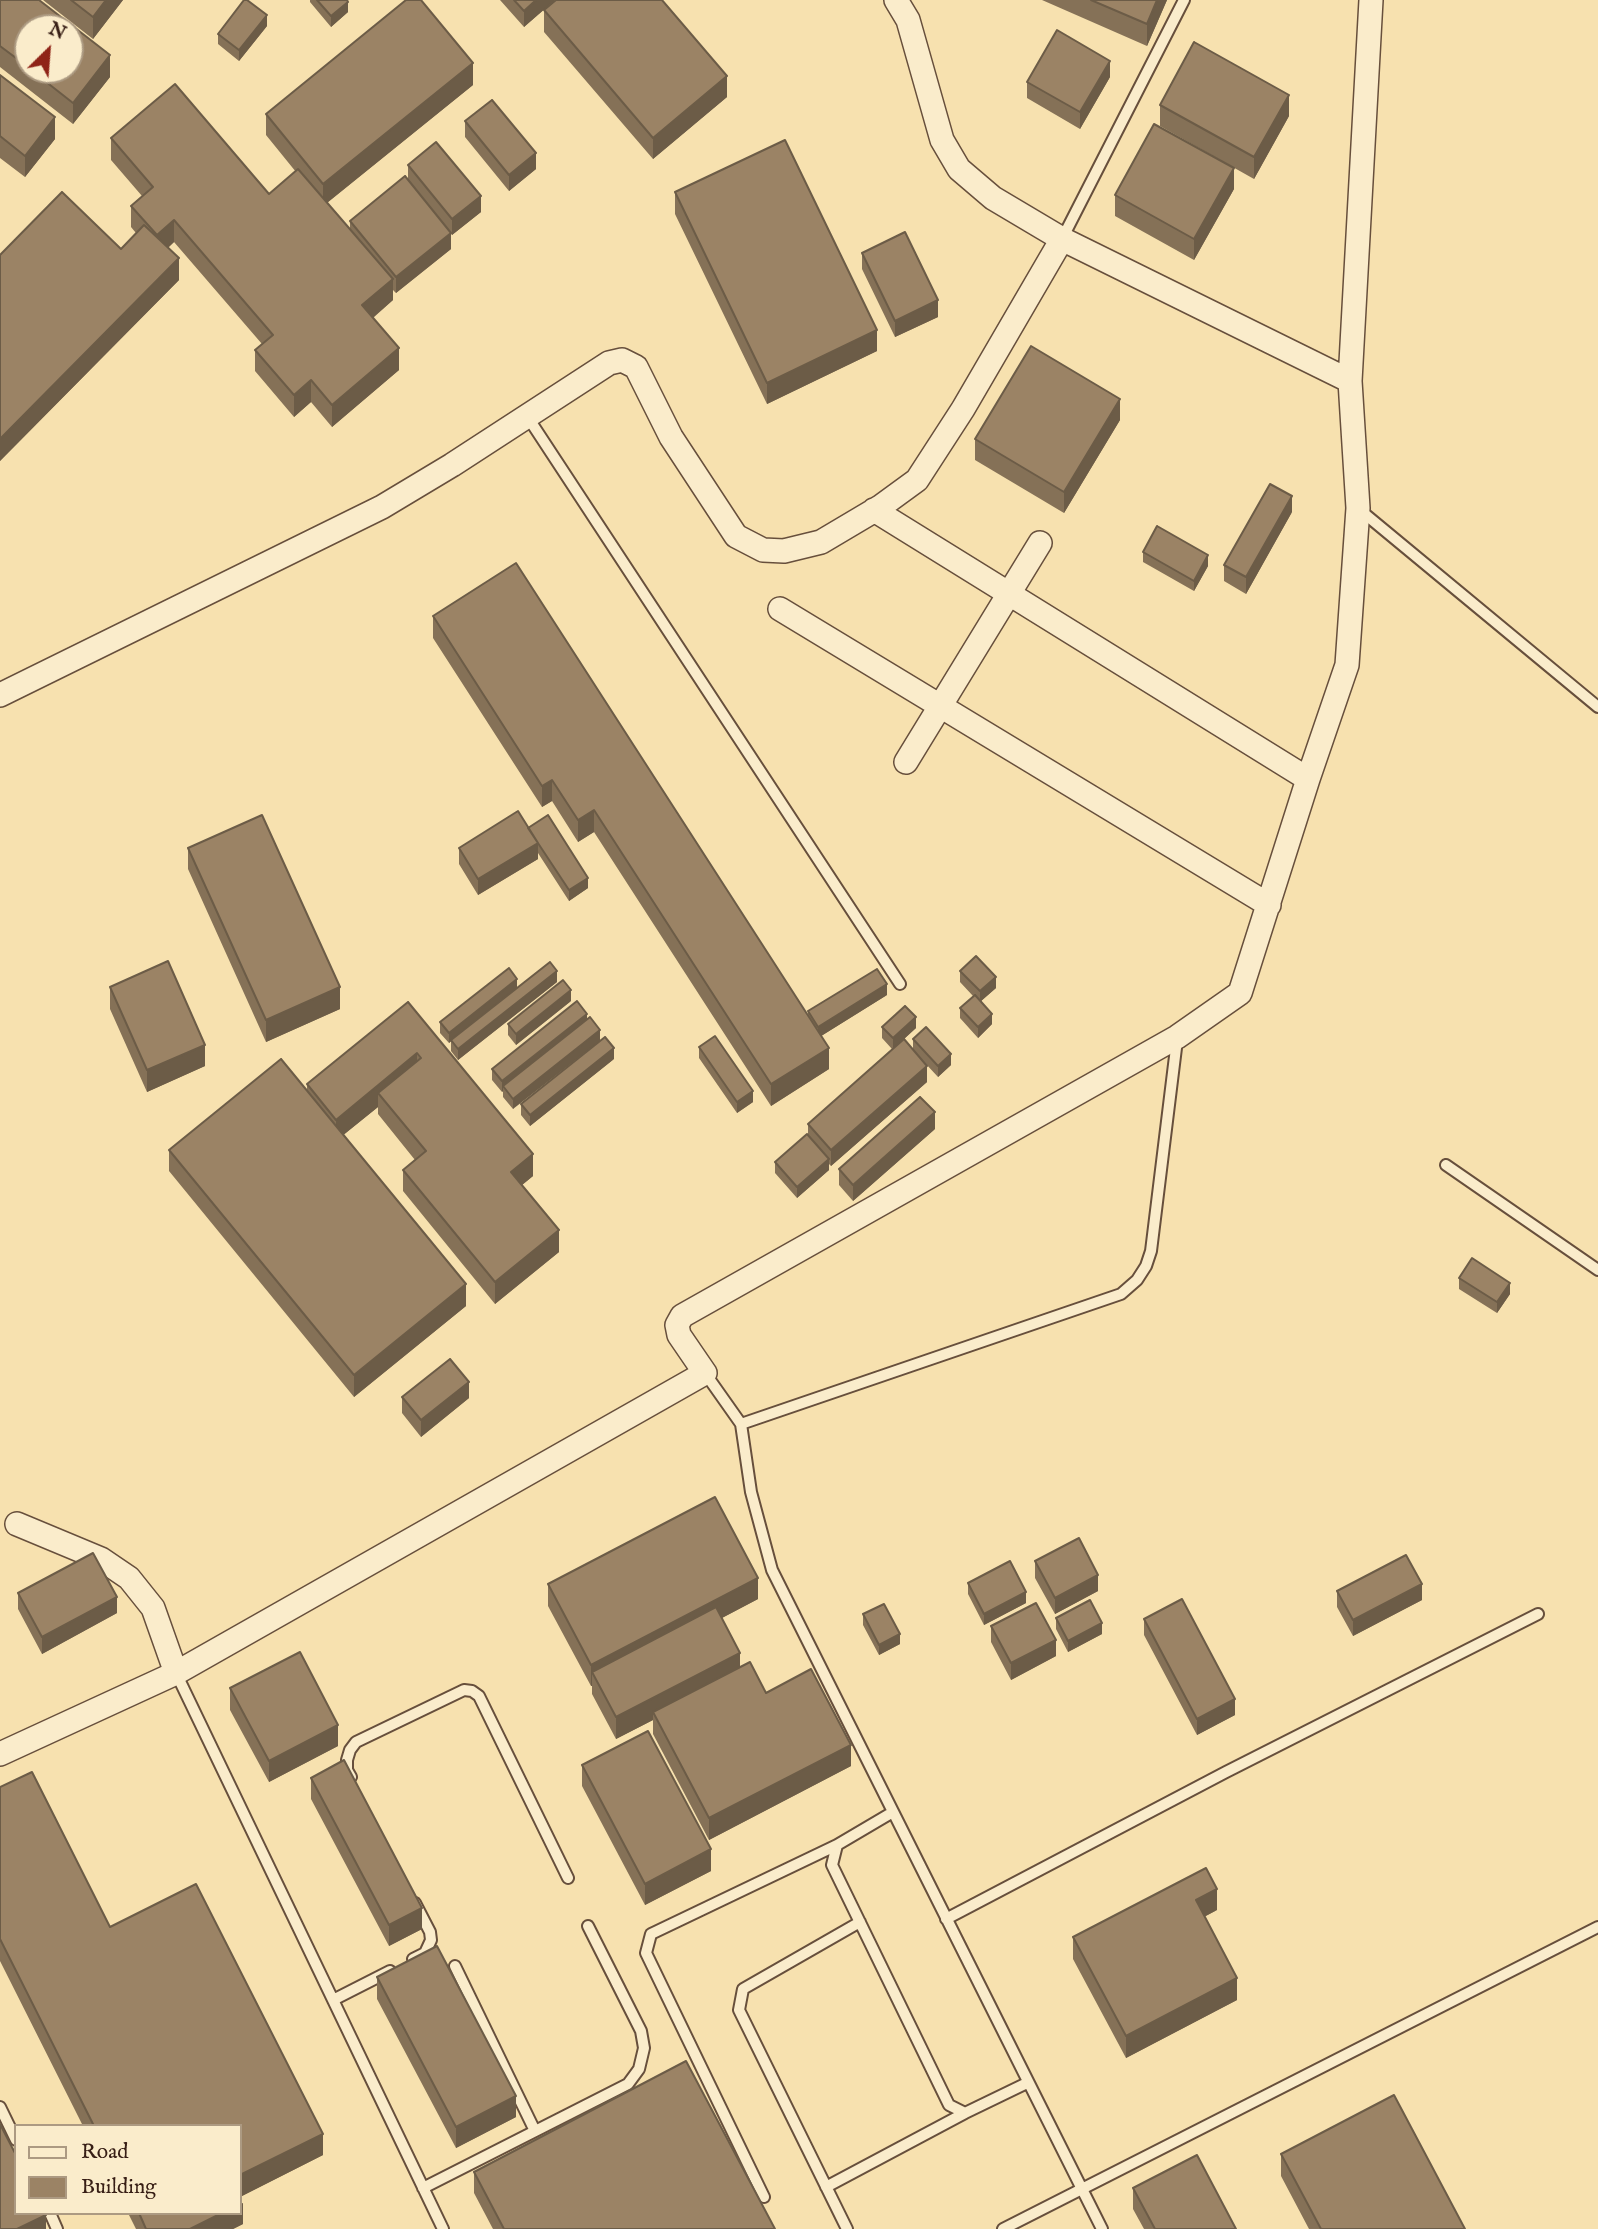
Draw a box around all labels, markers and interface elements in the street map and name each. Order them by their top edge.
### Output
north arrow [14,14,84,84]
text: N [44,17,70,46]
legend [14,2124,242,2215]
text: Road [81,2139,128,2166]
text: Building [81,2174,156,2201]

